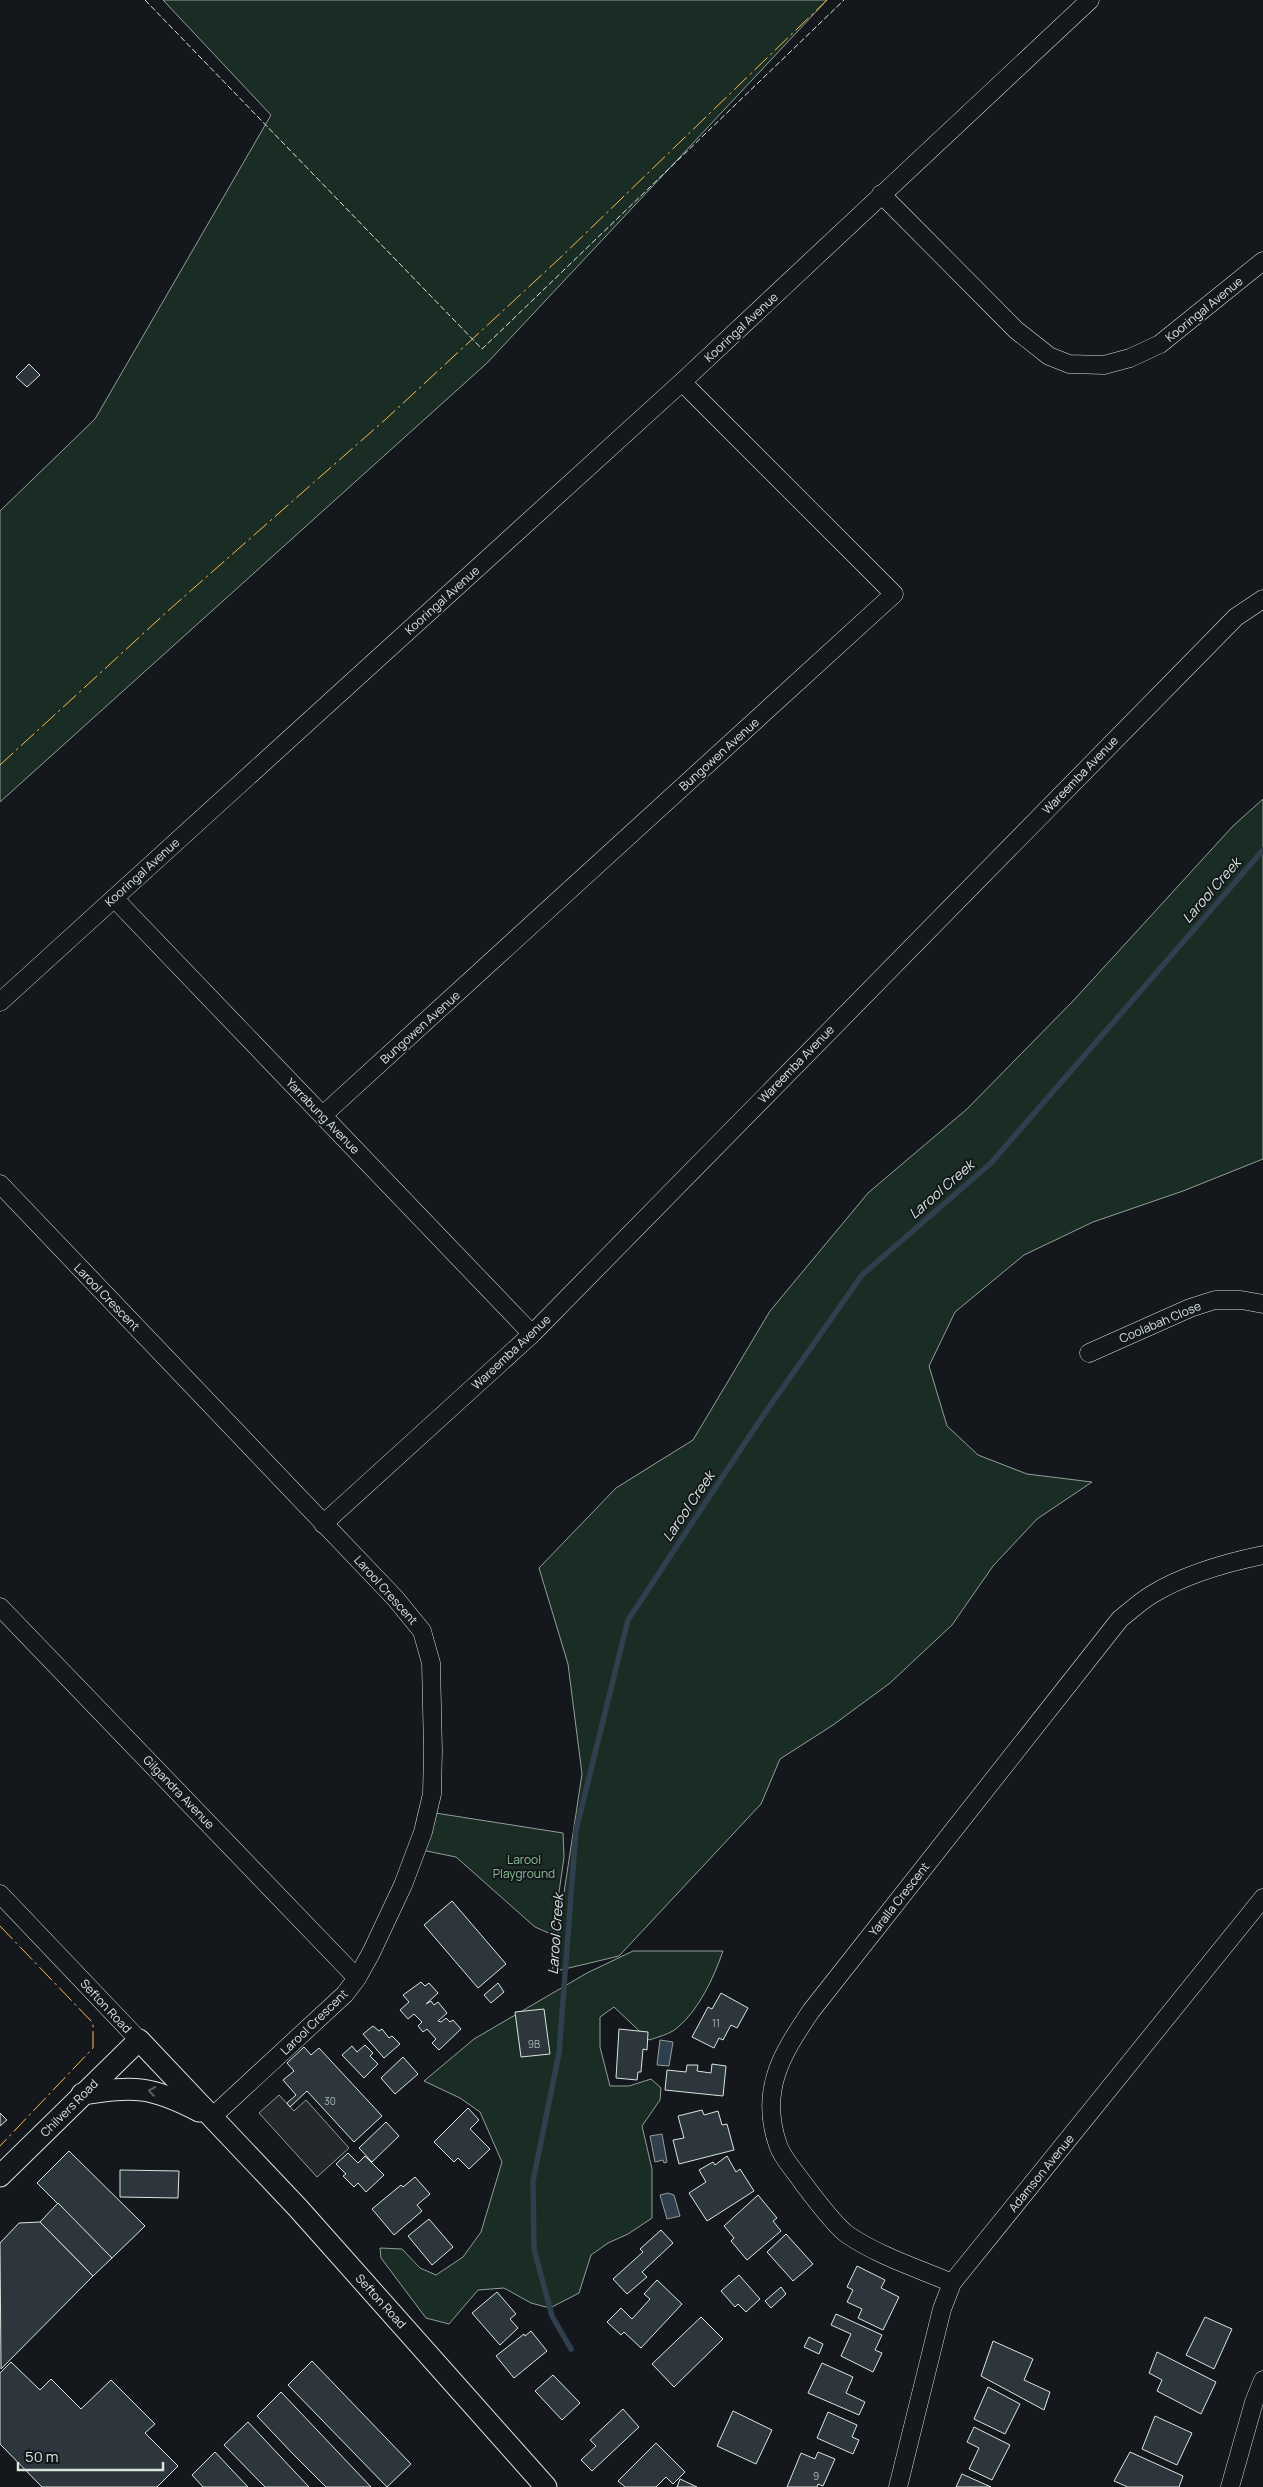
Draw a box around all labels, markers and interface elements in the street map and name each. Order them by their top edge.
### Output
street label: Kooringal Avenue [1162,272,1246,346]
street label: Kooringal Avenue [700,288,782,366]
street label: Kooringal Avenue [401,562,483,638]
street label: Bungowen Avenue [675,714,763,794]
street label: Wareemba Avenue [1038,732,1122,818]
street label: Kooringal Avenue [101,834,183,910]
water label: Larool Creek [1177,852,1246,927]
street label: Bungowen Avenue [376,987,464,1067]
street label: Wareemba Avenue [754,1021,838,1107]
street label: Yarrabung Avenue [282,1074,364,1158]
water label: Larool Creek [904,1154,979,1223]
street label: Larool Crescent [70,1260,144,1335]
street label: Coolabah Close [1117,1297,1203,1347]
street label: Wareemba Avenue [468,1311,554,1393]
water label: Larool Creek [658,1466,720,1545]
street label: Larool Crescent [350,1552,422,1628]
street label: Gilgandra Avenue [139,1751,219,1833]
park label: Larool Playground [493,1851,555,1882]
street label: Yaralla Crescent [865,1858,933,1939]
water label: Larool Creek [543,1891,567,1975]
street label: Sefton Road [76,1975,136,2037]
street label: Larool Crescent [277,1985,352,2059]
house number: 11 [712,2016,720,2030]
house number: 9B [528,2037,540,2051]
street label: Chilvers Road [36,2075,102,2141]
one-way arrow [147,2087,156,2097]
house number: 30 [324,2094,336,2108]
street label: Adamson Avenue [1004,2131,1078,2215]
street label: Sefton Road [352,2270,410,2332]
scale bar [18,2440,162,2472]
text: 50 m [25,2446,59,2467]
house number: 9 [813,2469,819,2483]

